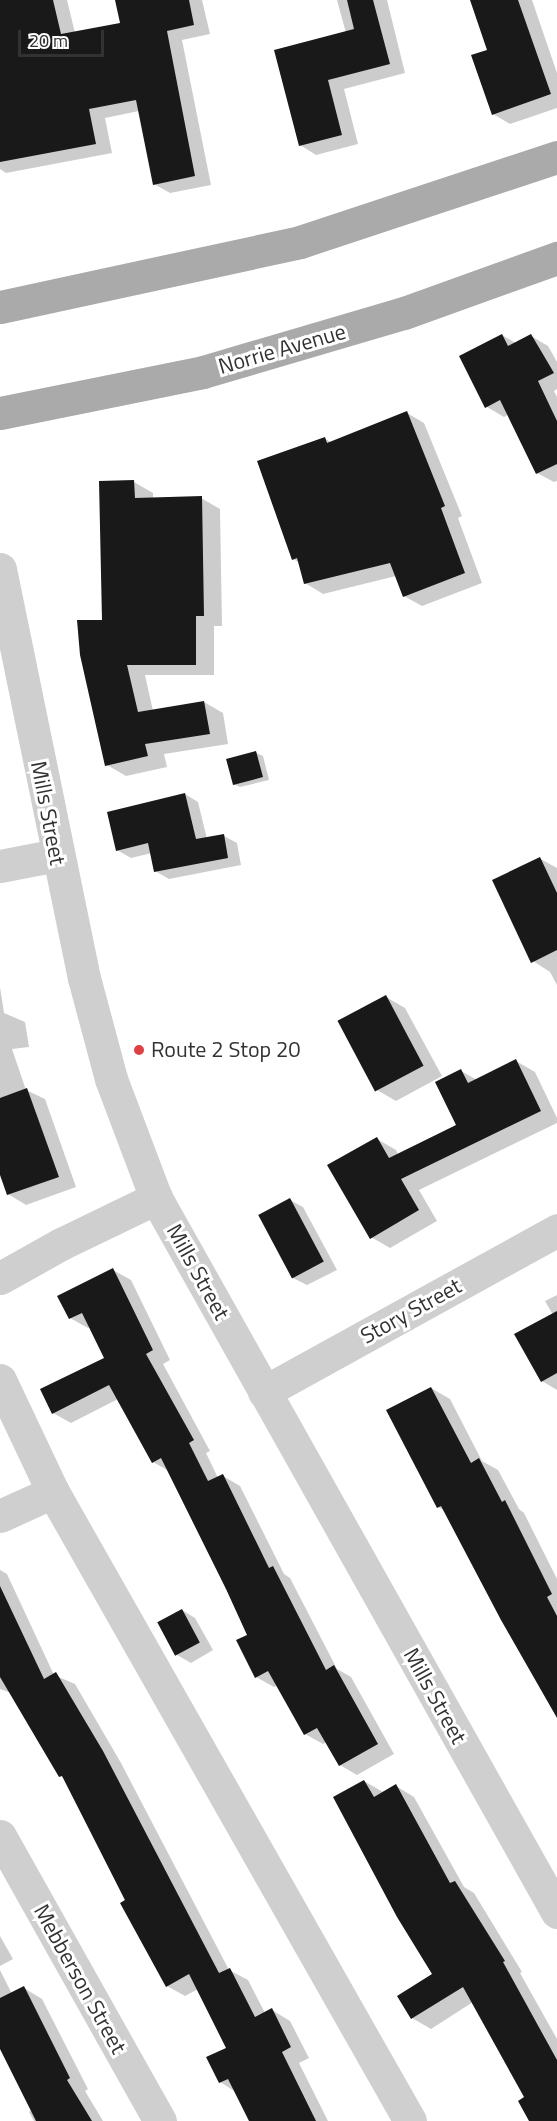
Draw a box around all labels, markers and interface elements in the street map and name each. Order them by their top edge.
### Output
scale bar [21,18,106,56]
text: 20 m [29,27,68,54]
street label: Norrie Avenue [215,318,349,380]
street label: Mills Street [25,759,71,867]
place label: Route 2 Stop 20 [151,1037,301,1063]
marker: Route 2 Stop 20 [132,1043,146,1057]
street label: Mills Street [161,1220,235,1324]
street label: Story Street [356,1273,466,1349]
street label: Mills Street [398,1644,472,1748]
street label: Mebberson Street [28,1900,132,2058]

